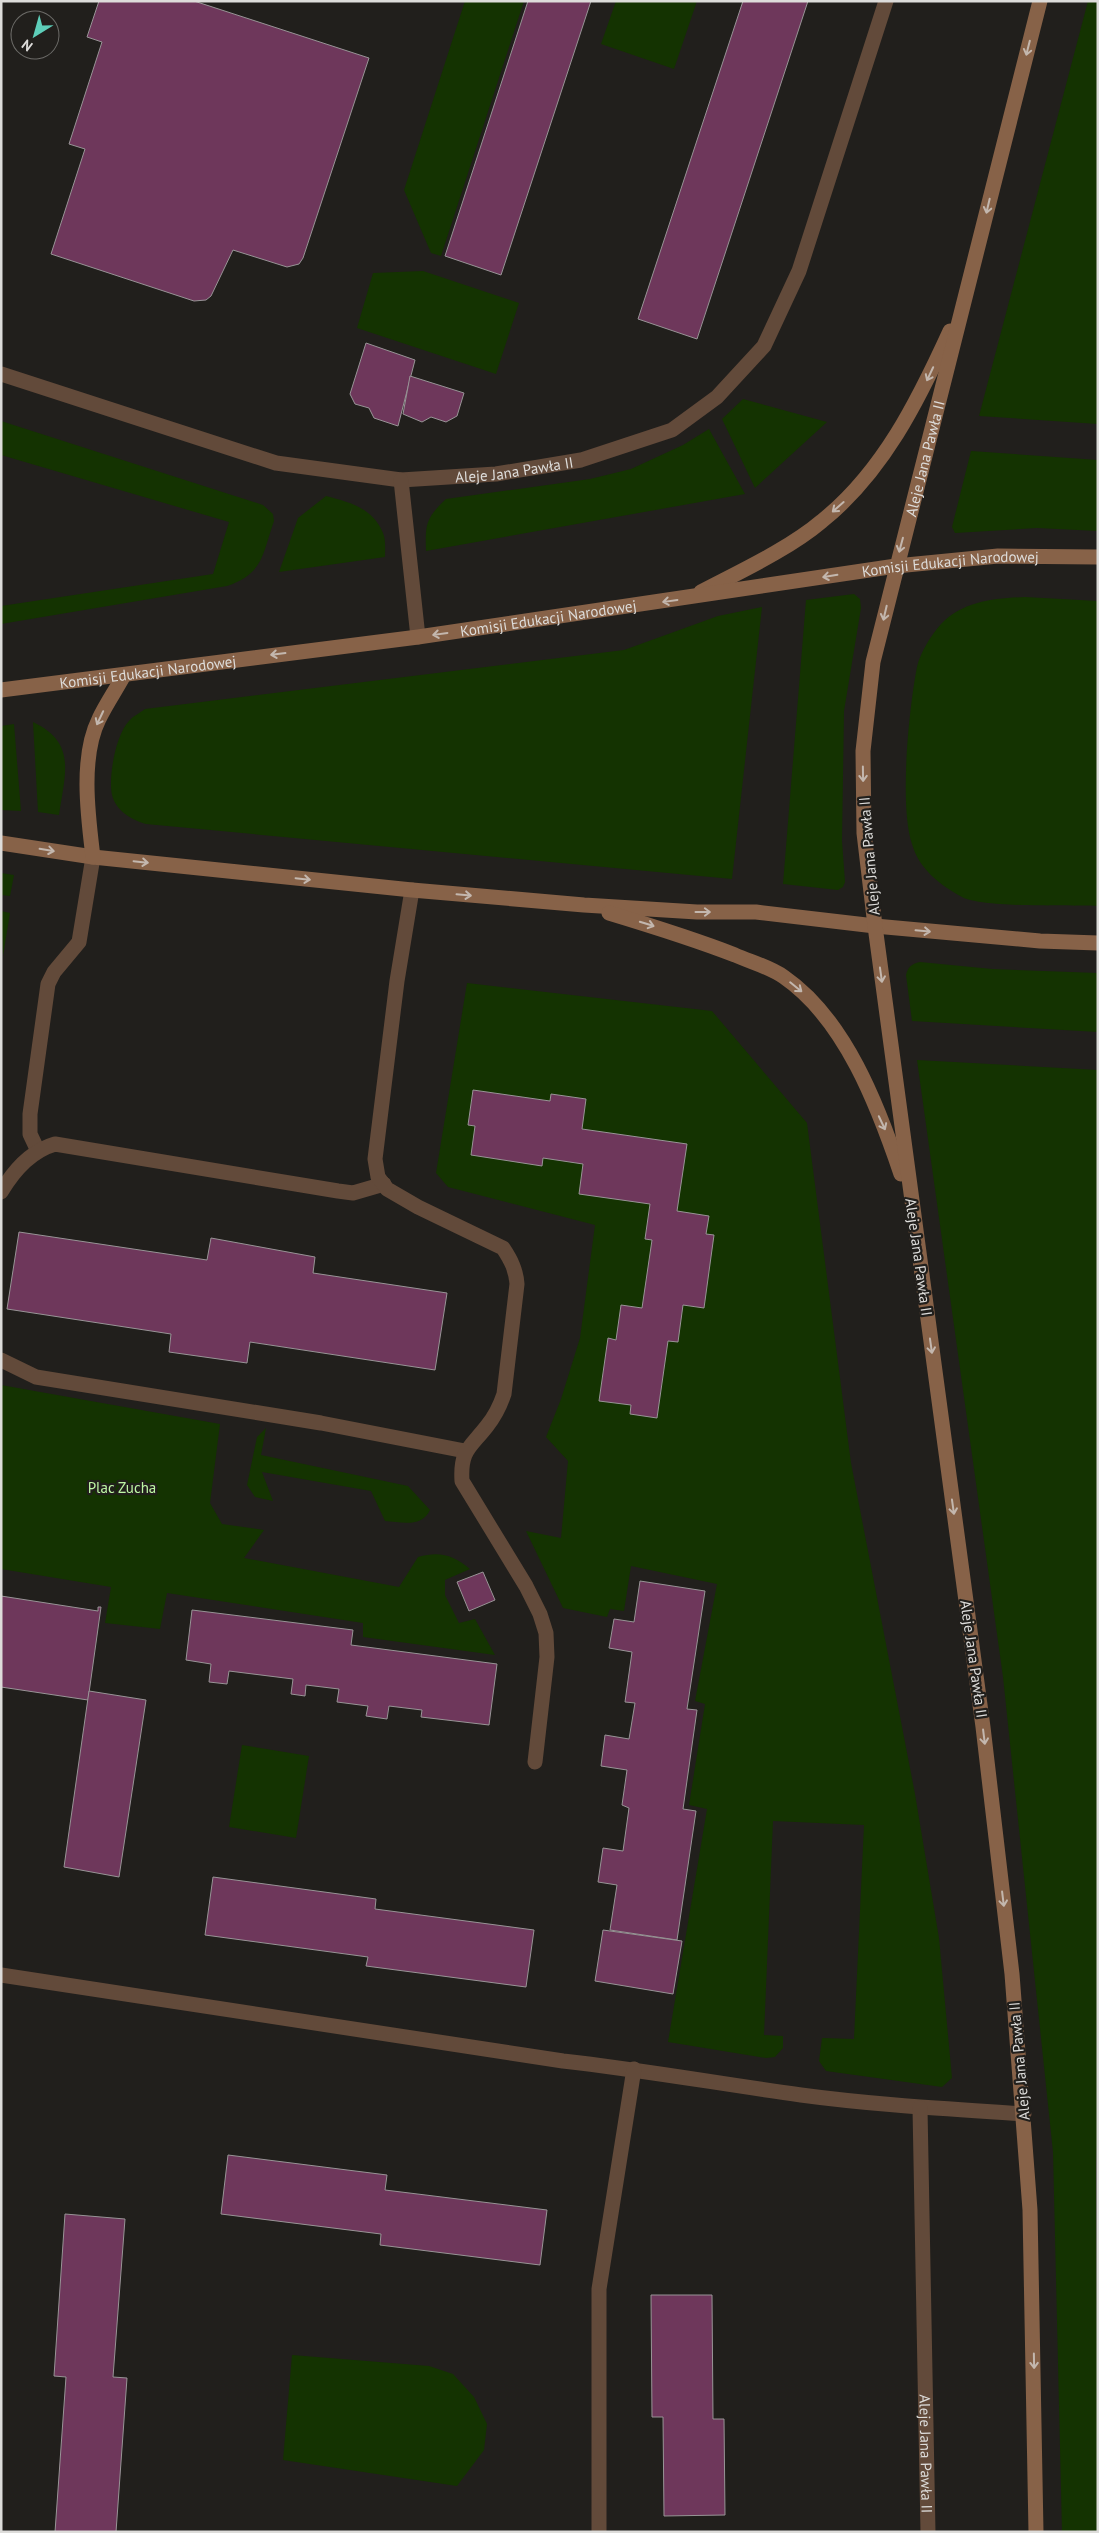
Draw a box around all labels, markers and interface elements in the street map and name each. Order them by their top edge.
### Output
north arrow [10,10,60,60]
text: N [18,35,36,55]
one-way arrow [1023,40,1032,56]
one-way arrow [983,198,992,214]
one-way arrow [925,366,935,381]
street label: Aleje Jana Pawła II [901,398,948,518]
street label: Aleje Jana Pawła II [455,452,575,486]
one-way arrow [832,501,845,513]
one-way arrow [896,536,906,552]
street label: Komisji Edukacji Narodowej [860,546,1039,580]
one-way arrow [823,572,839,582]
street label: Komisji Edukacji Narodowej [459,595,638,640]
one-way arrow [662,596,678,606]
one-way arrow [880,605,889,621]
one-way arrow [432,629,448,639]
one-way arrow [271,649,287,659]
street label: Komisji Edukacji Narodowej [58,651,237,692]
one-way arrow [95,710,104,725]
one-way arrow [859,766,868,782]
street label: Aleje Jana Pawła II [854,796,884,916]
one-way arrow [39,845,55,855]
one-way arrow [133,857,149,867]
one-way arrow [294,874,310,884]
one-way arrow [456,890,472,899]
one-way arrow [694,907,710,917]
one-way arrow [639,920,655,930]
one-way arrow [915,926,931,935]
one-way arrow [877,966,887,982]
one-way arrow [790,982,803,993]
one-way arrow [878,1115,888,1130]
street label: Aleje Jana Pawła II [901,1197,937,1317]
one-way arrow [927,1337,937,1353]
park label: Plac Zucha [88,1478,156,1497]
one-way arrow [948,1499,958,1515]
street label: Aleje Jana Pawła II [956,1599,992,1719]
one-way arrow [979,1729,989,1745]
one-way arrow [998,1890,1008,1906]
street label: Aleje Jana Pawła II [1004,2001,1034,2121]
one-way arrow [1029,2352,1039,2368]
street label: Aleje Jana Pawła II [916,2394,937,2514]

